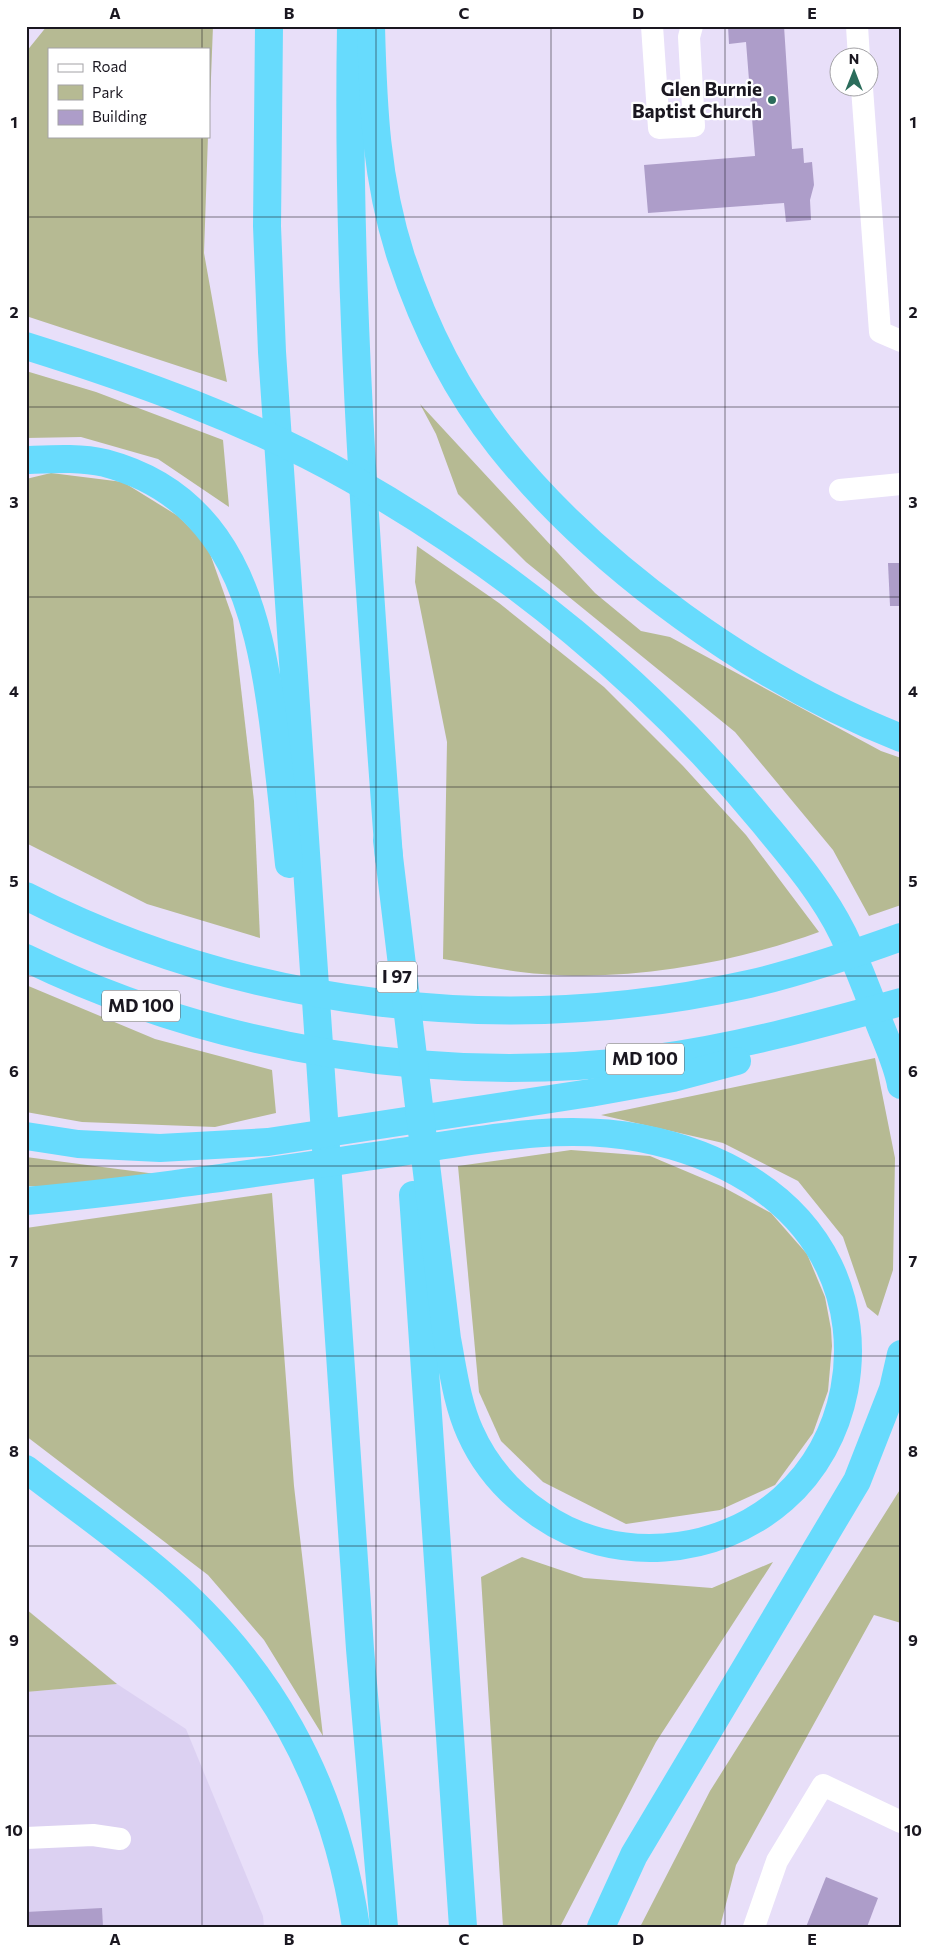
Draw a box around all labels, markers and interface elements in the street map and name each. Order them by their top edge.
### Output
text: A [109,3,121,22]
text: B [284,3,295,22]
text: C [459,3,470,22]
text: D [632,3,644,22]
text: E [807,3,817,22]
legend [48,48,210,138]
north arrow [830,48,880,98]
text: N [849,50,859,67]
text: Road [92,57,127,75]
place label: Glen Burnie Baptist Church [632,77,762,122]
text: Park [92,83,123,101]
marker: Glen Burnie Baptist Church [766,94,778,106]
text: Building [92,107,147,125]
text: 1 [10,112,18,131]
text: 1 [909,112,917,131]
text: 2 [9,302,19,321]
text: 2 [908,302,918,321]
text: 3 [9,492,19,511]
text: 3 [908,492,918,511]
text: 4 [9,681,19,700]
text: 4 [908,681,918,700]
text: 5 [9,871,19,890]
text: 5 [908,871,918,890]
road number: I 97 [377,962,417,992]
road number: MD 100 [102,990,180,1021]
road number: MD 100 [606,1044,684,1074]
text: 6 [9,1061,19,1080]
text: 6 [908,1061,918,1080]
text: 7 [10,1251,19,1270]
text: 7 [909,1251,918,1270]
text: 8 [9,1441,19,1460]
text: 8 [908,1441,918,1460]
text: 9 [9,1630,19,1649]
text: 9 [908,1630,918,1649]
text: 10 [5,1820,23,1839]
text: 10 [904,1820,922,1839]
text: A [109,1929,121,1948]
text: B [284,1929,295,1948]
text: C [459,1929,470,1948]
text: D [632,1929,644,1948]
text: E [807,1929,817,1948]

